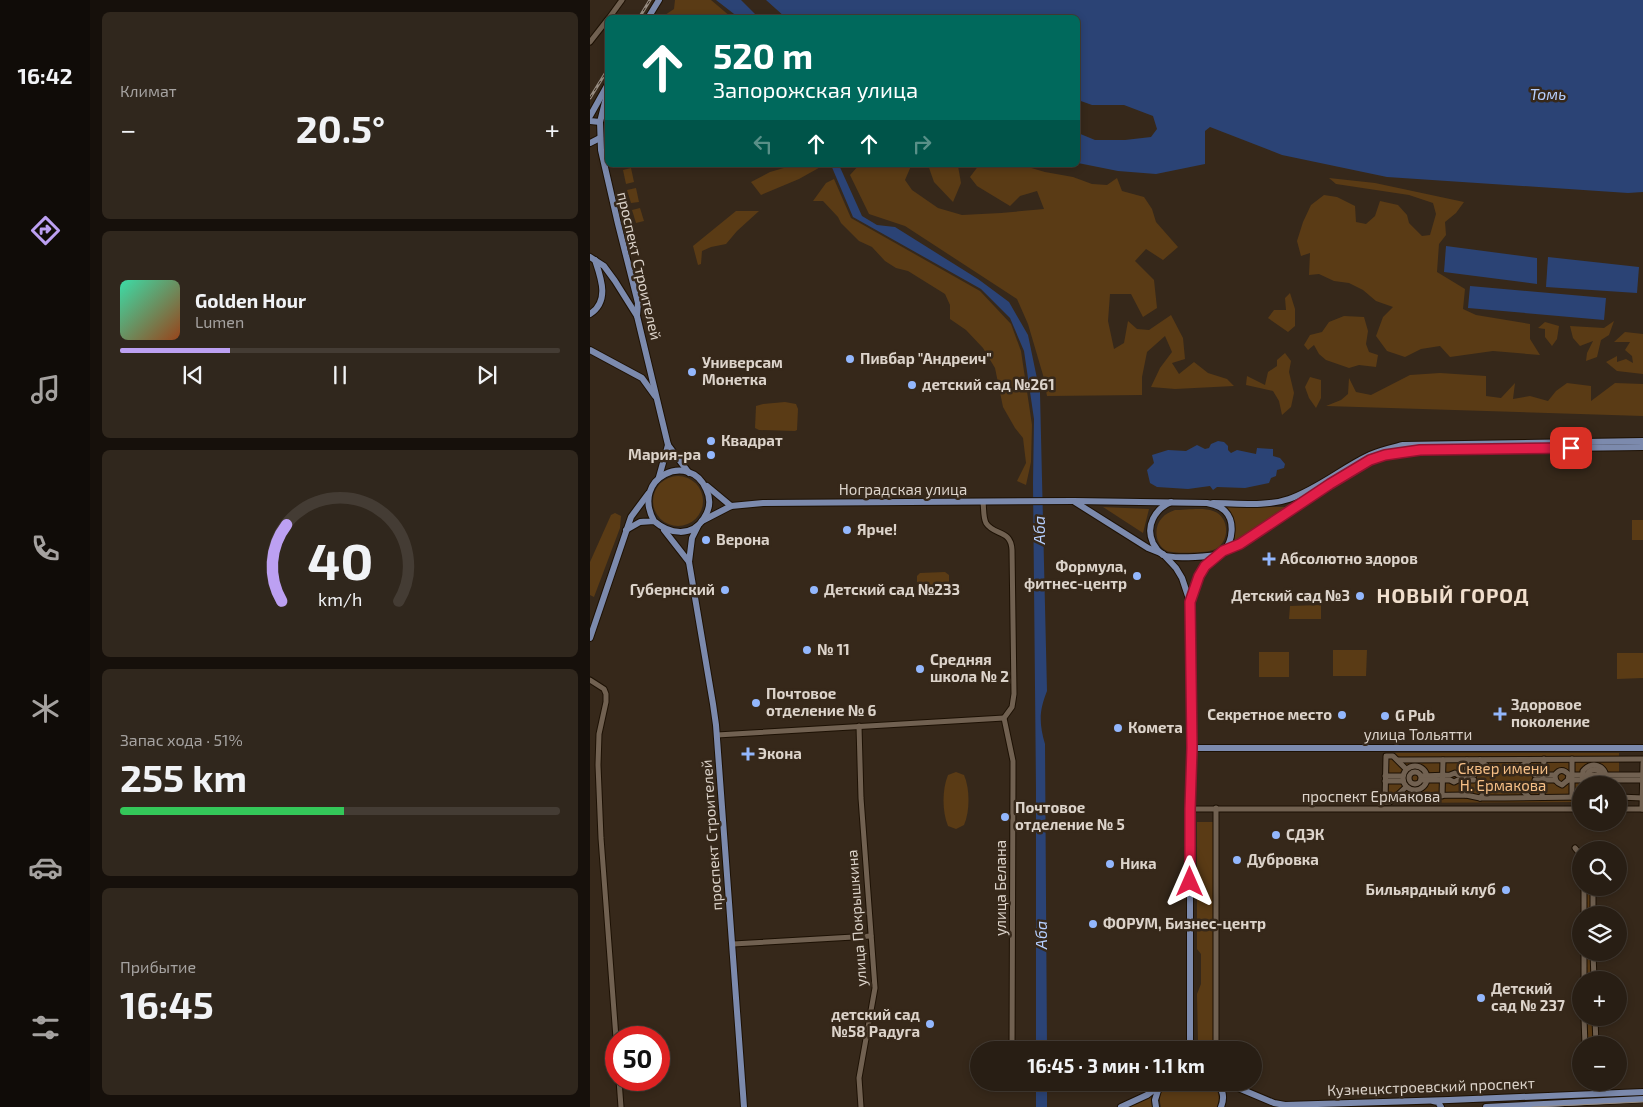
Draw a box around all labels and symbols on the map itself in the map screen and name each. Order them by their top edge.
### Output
water label: Томь [1530,84,1566,103]
street label: проспект Строителей [614,190,666,342]
place label: Пивбар "Андреич" [860,349,992,367]
place label: Универсам Монетка [702,353,783,388]
marker: Пивбар "Андреич" [844,353,856,365]
marker: Универсам Монетка [686,366,698,378]
place label: детский сад №261 [922,375,1055,393]
marker: детский сад №261 [906,379,918,391]
pin [1550,427,1592,469]
place label: Квадрат [721,431,783,449]
marker: Квадрат [705,435,717,447]
place label: Мария-ра [628,445,701,463]
marker: Мария-ра [705,449,717,461]
street label: Ноградская улица [839,480,967,499]
water label: Аба [1029,516,1048,545]
place label: Ярче! [857,520,897,538]
marker: Ярче! [841,524,853,536]
place label: Верона [716,530,770,548]
marker: Верона [700,534,712,546]
place label: Абсолютно здоров [1280,549,1418,567]
marker: Абсолютно здоров [1262,552,1276,566]
place label: Формула, фитнес-центр [1024,557,1127,592]
marker: Формула, фитнес-центр [1131,570,1143,582]
place label: Губернский [630,580,715,598]
place label: Детский сад №233 [824,580,960,598]
district label: НОВЫЙ ГОРОД [1377,583,1529,607]
marker: Губернский [719,584,731,596]
marker: Детский сад №233 [808,584,820,596]
place label: Детский сад №3 [1231,586,1350,604]
marker: Детский сад №3 [1354,590,1366,602]
place label: № 11 [817,640,850,658]
marker: № 11 [801,644,813,656]
place label: Средняя школа № 2 [930,650,1009,685]
marker: Средняя школа № 2 [914,663,926,675]
place label: Почтовое отделение № 6 [766,684,877,719]
place label: Здоровое поколение [1511,695,1590,730]
marker: Почтовое отделение № 6 [750,697,762,709]
place label: Секретное место [1207,705,1332,723]
place label: G Pub [1395,706,1435,724]
marker: Здоровое поколение [1493,707,1507,721]
marker: Секретное место [1336,709,1348,721]
marker: G Pub [1379,710,1391,722]
place label: Комета [1128,718,1183,736]
marker: Комета [1112,722,1124,734]
street label: улица Тольятти [1364,725,1472,744]
place label: Экона [758,744,802,762]
marker: Экона [742,748,754,760]
street label: проспект Строителей [697,759,725,911]
park label: Сквер имени Н. Ермакова [1458,759,1548,794]
street label: проспект Ермакова [1302,787,1440,805]
place label: Почтовое отделение № 5 [1015,798,1125,833]
marker: Почтовое отделение № 5 [999,811,1011,823]
place label: СДЭК [1286,825,1325,843]
marker: СДЭК [1270,829,1282,841]
street label: улица Белана [991,840,1010,936]
street label: улица Покрышкина [842,849,871,987]
place label: Дубровка [1247,850,1319,868]
place label: Ника [1120,854,1157,872]
marker: Дубровка [1231,854,1243,866]
position arrow [1163,855,1215,907]
marker: Ника [1104,858,1116,870]
place label: Бильярдный клуб [1366,880,1496,898]
marker: Бильярдный клуб [1500,884,1512,896]
place label: ФОРУМ, Бизнес-центр [1103,914,1266,932]
marker: ФОРУМ, Бизнес-центр [1087,918,1099,930]
water label: Аба [1031,921,1050,950]
place label: Детский сад № 237 [1491,979,1565,1014]
marker: Детский сад № 237 [1475,992,1487,1004]
place label: детский сад №58 Радуга [831,1005,921,1040]
marker: детский сад №58 Радуга [924,1018,936,1030]
speed limit sign: 50 [605,1026,670,1091]
street label: Кузнецкстроевский проспект [1327,1073,1535,1100]

